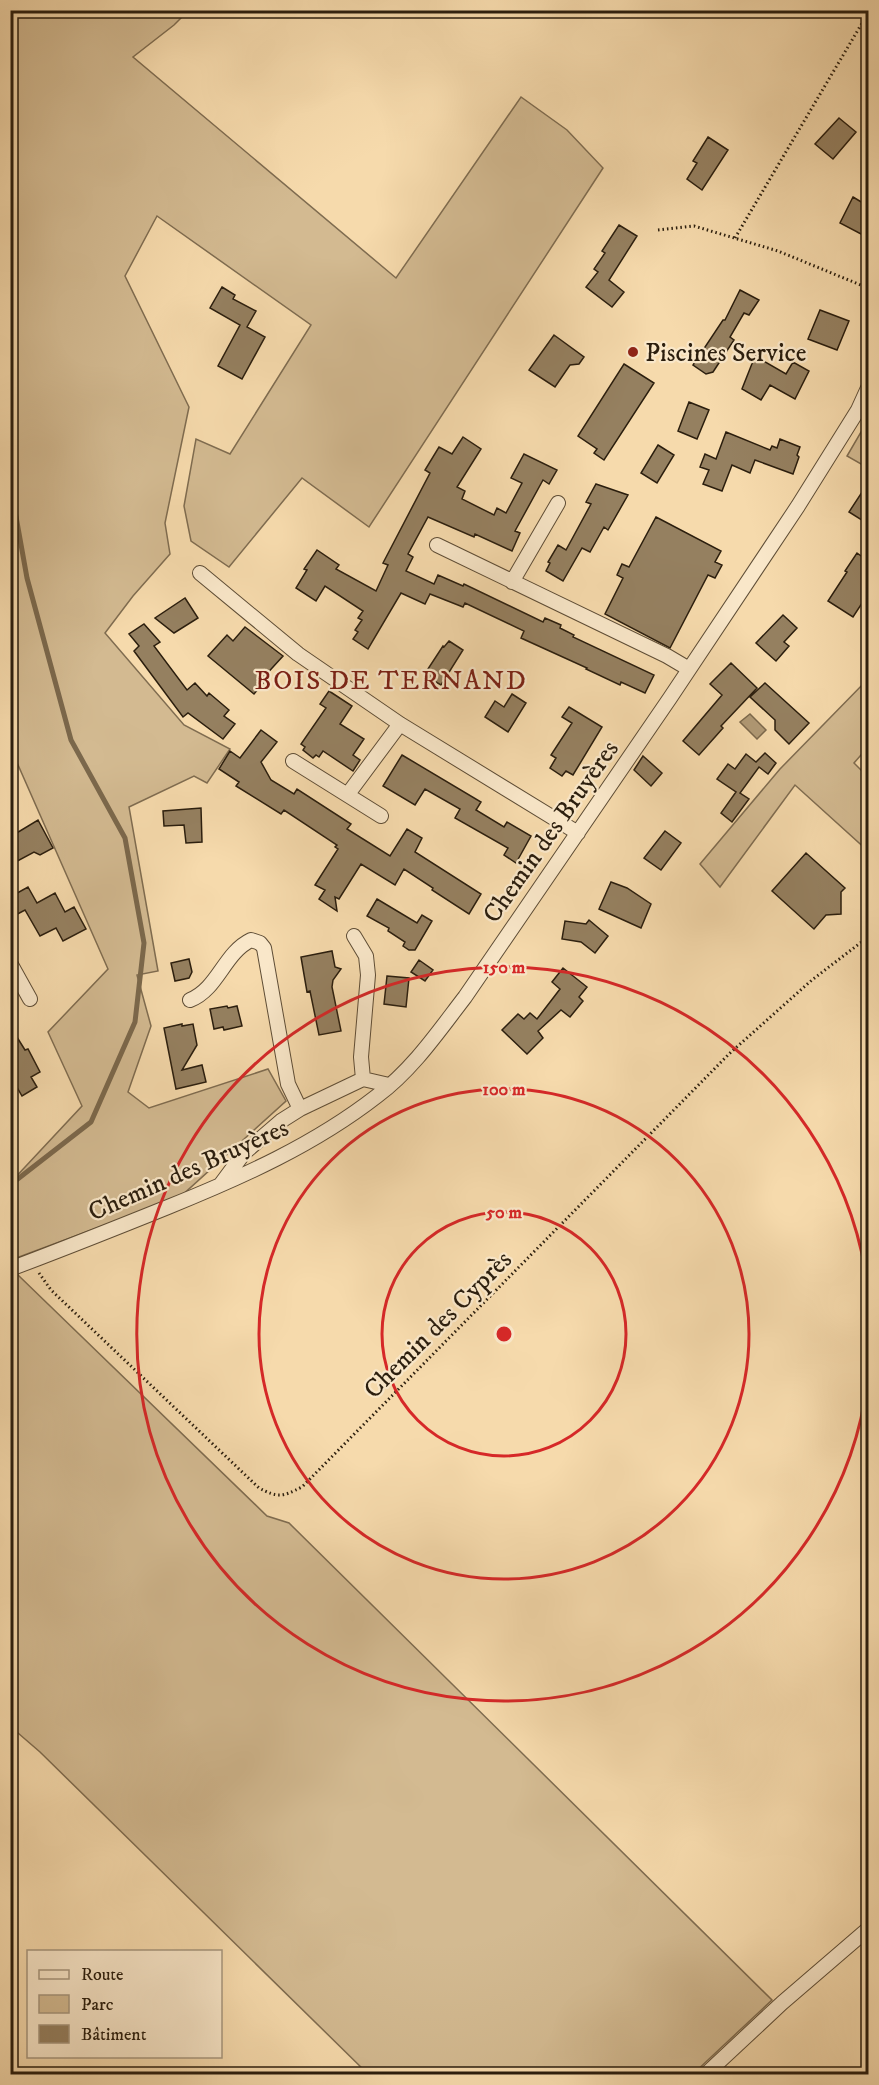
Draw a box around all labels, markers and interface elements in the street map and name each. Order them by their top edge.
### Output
place label: Piscines Service [645,337,806,370]
marker: Piscines Service [626,345,640,359]
district label: BOIS DE TERNAND [255,664,527,698]
street label: Chemin des Bruyères [476,734,627,930]
text: 150 m [483,957,526,979]
text: 100 m [482,1079,526,1101]
street label: Chemin des Bruyères [83,1111,294,1229]
text: 50 m [485,1202,522,1224]
street label: Chemin des Cyprès [357,1244,519,1406]
centre of rings [494,1324,514,1344]
legend [27,1950,222,2058]
text: Route [81,1964,124,1986]
text: Parc [81,1994,114,2016]
text: Bâtiment [81,2024,147,2046]

